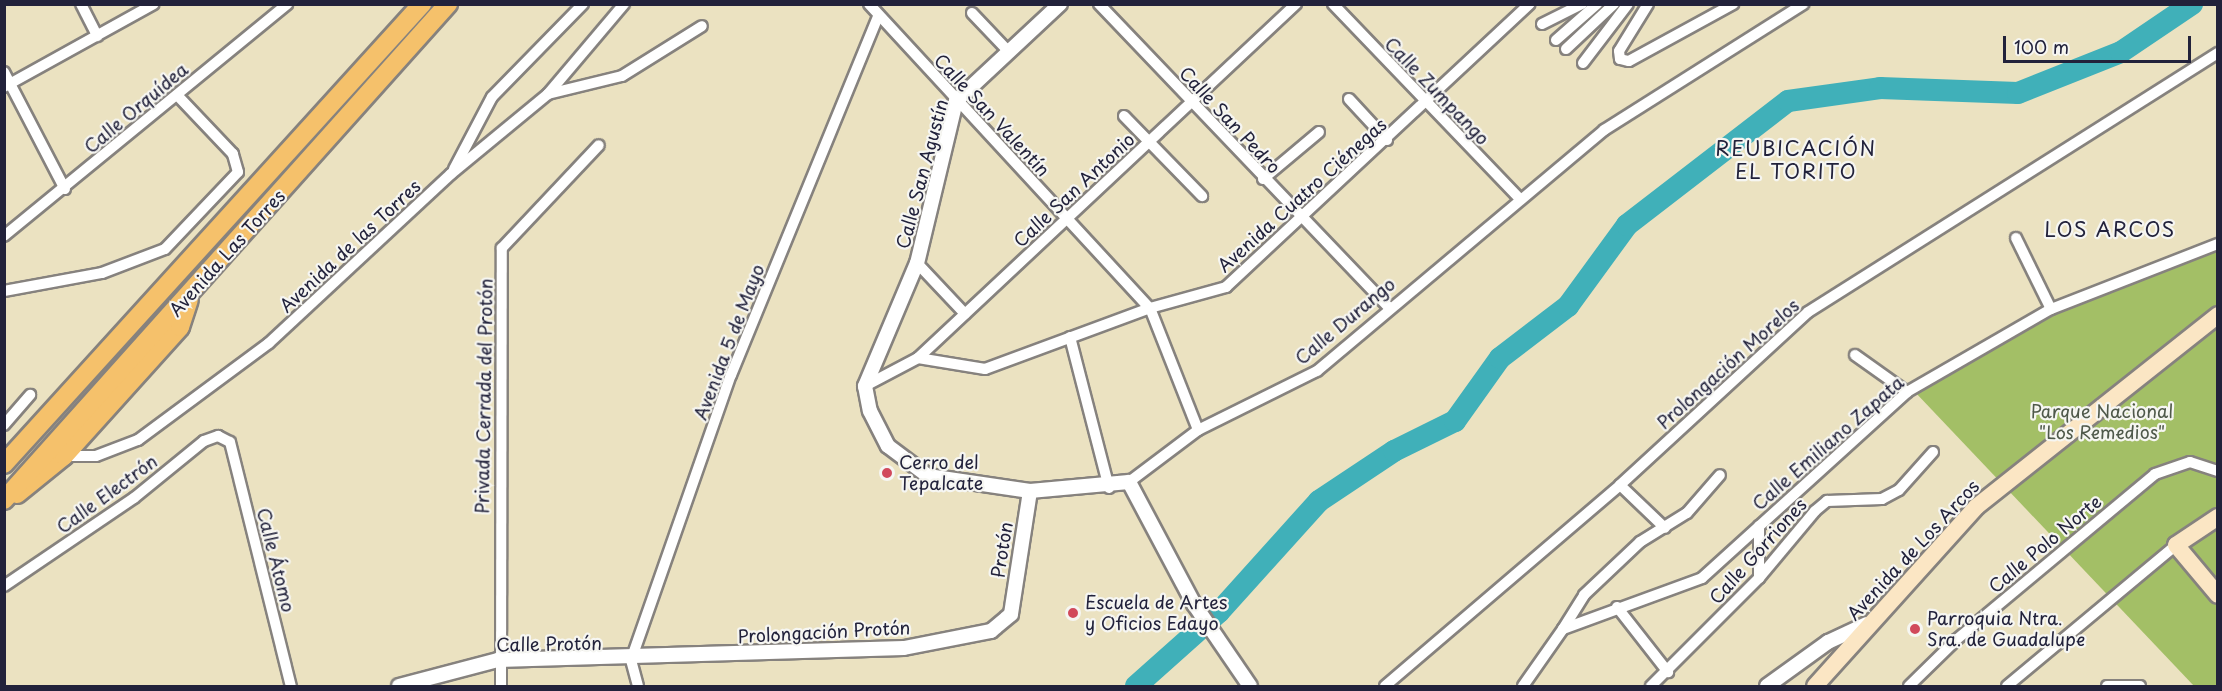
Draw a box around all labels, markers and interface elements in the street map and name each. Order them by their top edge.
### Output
scale bar [2006,24,2194,62]
street label: Calle Zumpango [1380,32,1494,150]
text: 100 m [2014,33,2069,60]
street label: Calle San Valentín [930,50,1054,180]
street label: Calle Orquídea [79,58,193,158]
street label: Calle San Pedro [1175,63,1285,177]
street label: Calle San Agustín [892,98,952,250]
street label: Avenida Cuatro Ciénegas [1213,114,1391,276]
street label: Calle San Antonio [1009,129,1139,251]
district label: REUBICACIÓN EL TORITO [1716,137,1876,184]
street label: Avenida de las Torres [275,175,425,317]
street label: Avenida Las Torres [164,185,290,321]
district label: LOS ARCOS [2044,217,2176,241]
street label: Avenida 5 de Mayo [689,260,769,424]
street label: Calle Durango [1290,272,1400,370]
street label: Privada Cerrada del Protón [471,278,497,514]
street label: Prolongación Morelos [1652,294,1804,434]
street label: Calle Emiliano Zapata [1748,372,1908,514]
park label: Parque Nacional "Los Remedios" [2031,401,2173,444]
street label: Calle Electrón [52,450,162,538]
place label: Cerro del Tepalcate [899,452,983,494]
marker: Cerro del Tepalcate [880,466,894,480]
street label: Avenida de Los Arcos [1842,475,1984,625]
street label: Calle Polo Norte [1984,491,2106,597]
street label: Calle Gorriones [1705,494,1811,608]
street label: Calle Átomo [253,505,299,615]
street label: Protón [987,520,1017,580]
place label: Escuela de Artes y Oficios Edayo [1085,592,1229,634]
marker: Escuela de Artes y Oficios Edayo [1066,606,1080,620]
place label: Parroquia Ntra. Sra. de Guadalupe [1927,608,2087,650]
street label: Prolongación Protón [737,617,911,647]
marker: Parroquia Ntra. Sra. de Guadalupe [1908,622,1922,636]
street label: Calle Protón [496,632,602,656]

